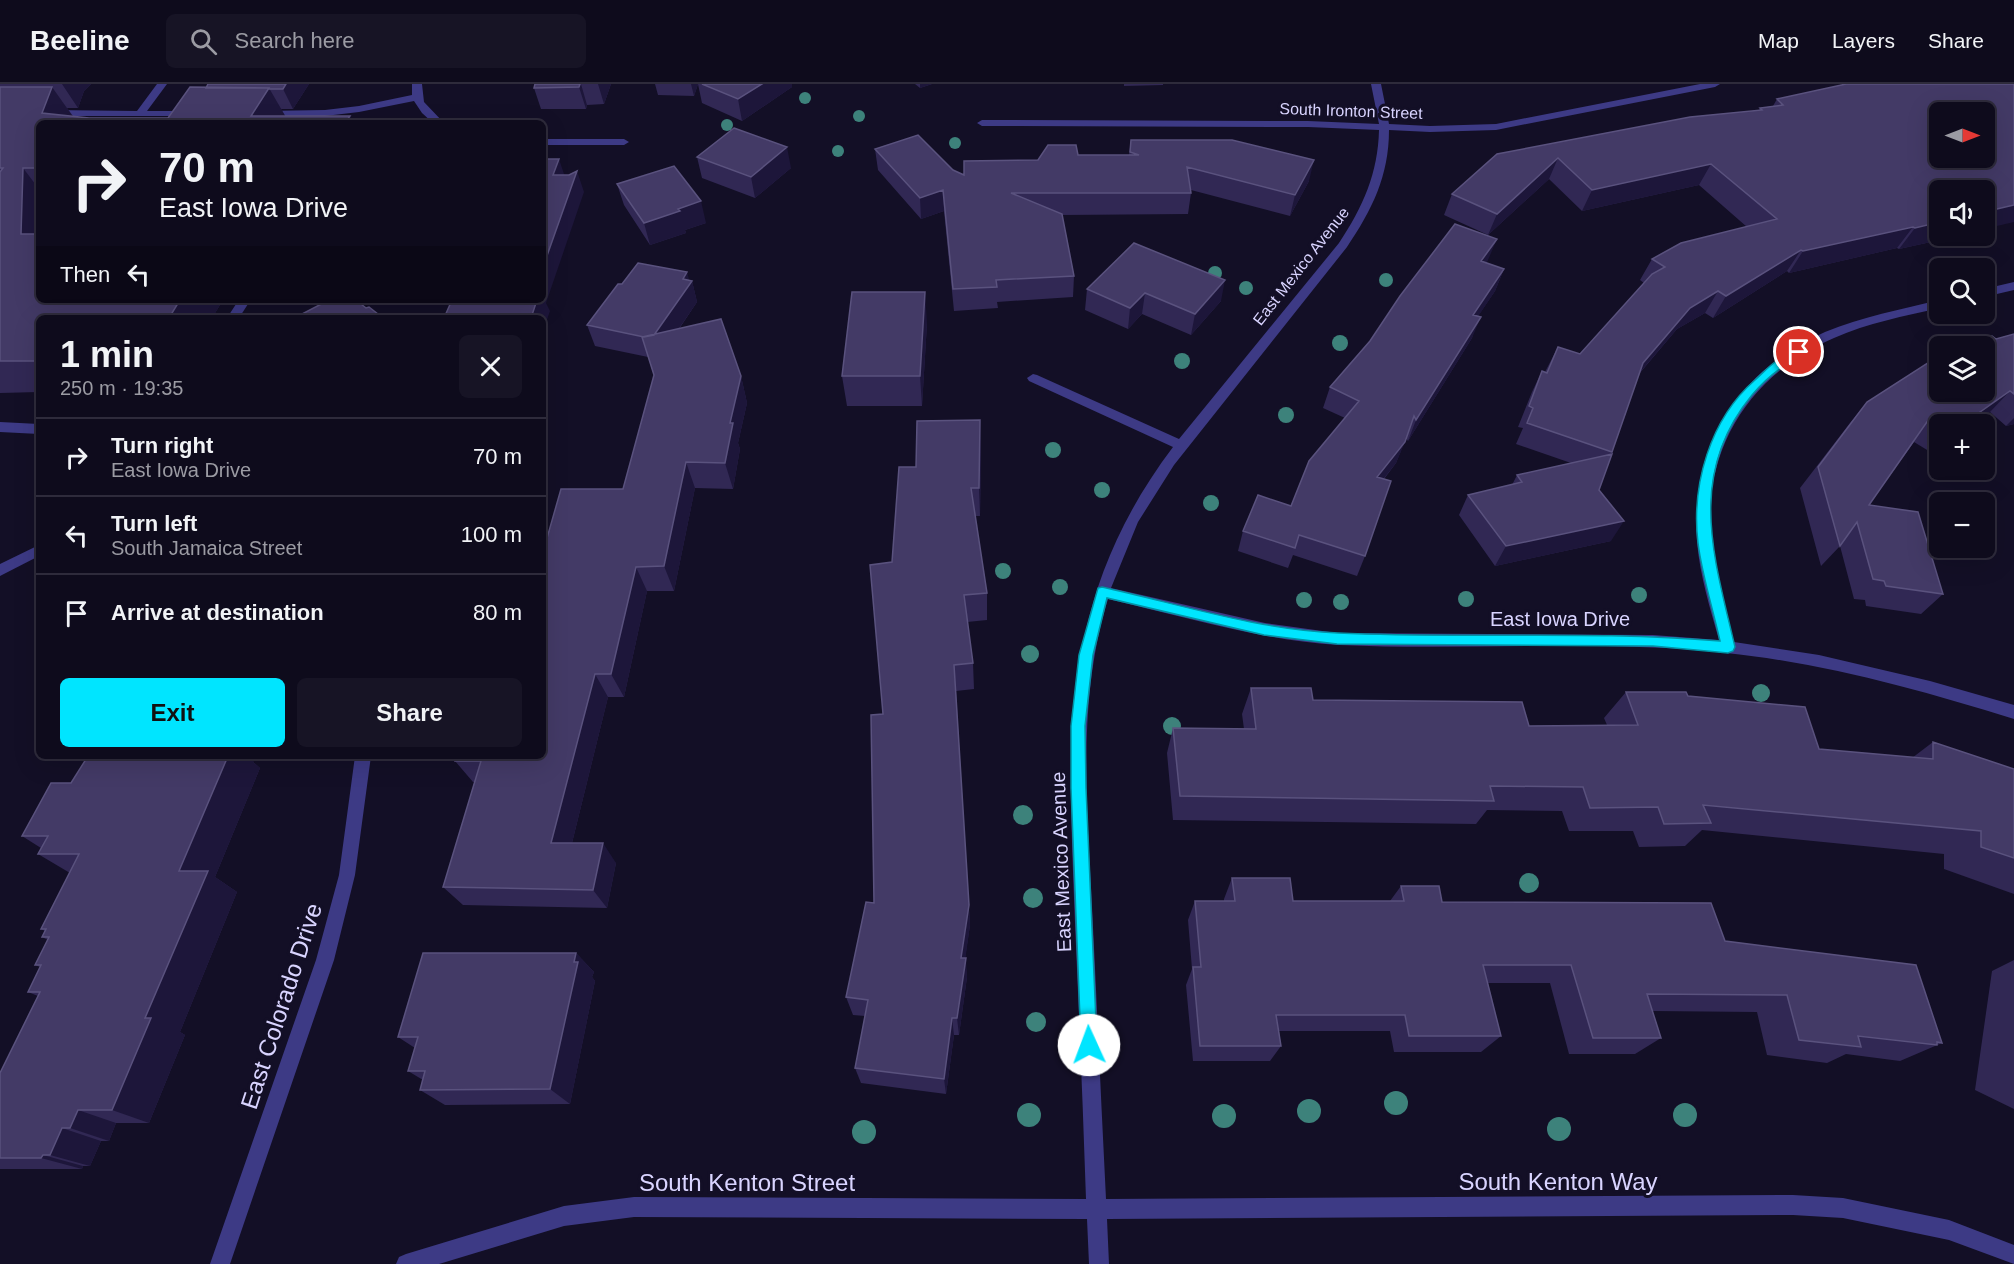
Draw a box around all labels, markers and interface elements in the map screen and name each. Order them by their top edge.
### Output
search box [166,14,586,68]
text: Beeline [30,25,130,56]
icon: search [187,25,220,58]
text: Search here [235,28,354,53]
text: Map [1758,29,1799,52]
text: Layers [1832,29,1895,52]
text: Share [1928,29,1984,52]
street label: South Ironton Street [1279,100,1423,122]
north arrow [1929,102,1995,168]
map controls [1929,102,1995,558]
icon: right [60,144,138,222]
text: 70 m [159,144,255,191]
button: sound [1929,180,1995,246]
text: East Iowa Drive [159,193,348,223]
street label: East Mexico Avenue [1250,204,1352,328]
icon: left [122,258,155,291]
button: search [1929,258,1995,324]
text: Then [60,262,110,287]
pin [1773,326,1824,377]
text: 1 min [60,334,154,375]
button: close [459,335,522,398]
icon: arrive [1782,335,1815,368]
button: layers [1929,336,1995,402]
text: 250 m · 19:35 [60,377,183,399]
button: + [1929,414,1995,480]
text: Turn right [111,433,213,458]
icon: right [60,441,93,474]
text: 70 m [473,444,522,469]
text: East Iowa Drive [111,459,251,481]
button: − [1929,492,1995,558]
text: Turn left [111,511,197,536]
icon: left [60,519,93,552]
text: 100 m [461,522,522,547]
text: South Jamaica Street [111,537,302,559]
icon: arrive [60,597,93,630]
text: Arrive at destination [111,600,324,625]
text: 80 m [473,600,522,625]
street label: East Iowa Drive [1490,608,1630,630]
button: Exit [60,678,285,747]
button: Share [297,678,522,747]
street label: East Mexico Avenue [1047,771,1075,953]
street label: East Colorado Drive [235,900,327,1112]
position arrow [1057,1013,1121,1077]
street label: South Kenton Way [1458,1168,1658,1195]
street label: South Kenton Street [639,1169,855,1196]

